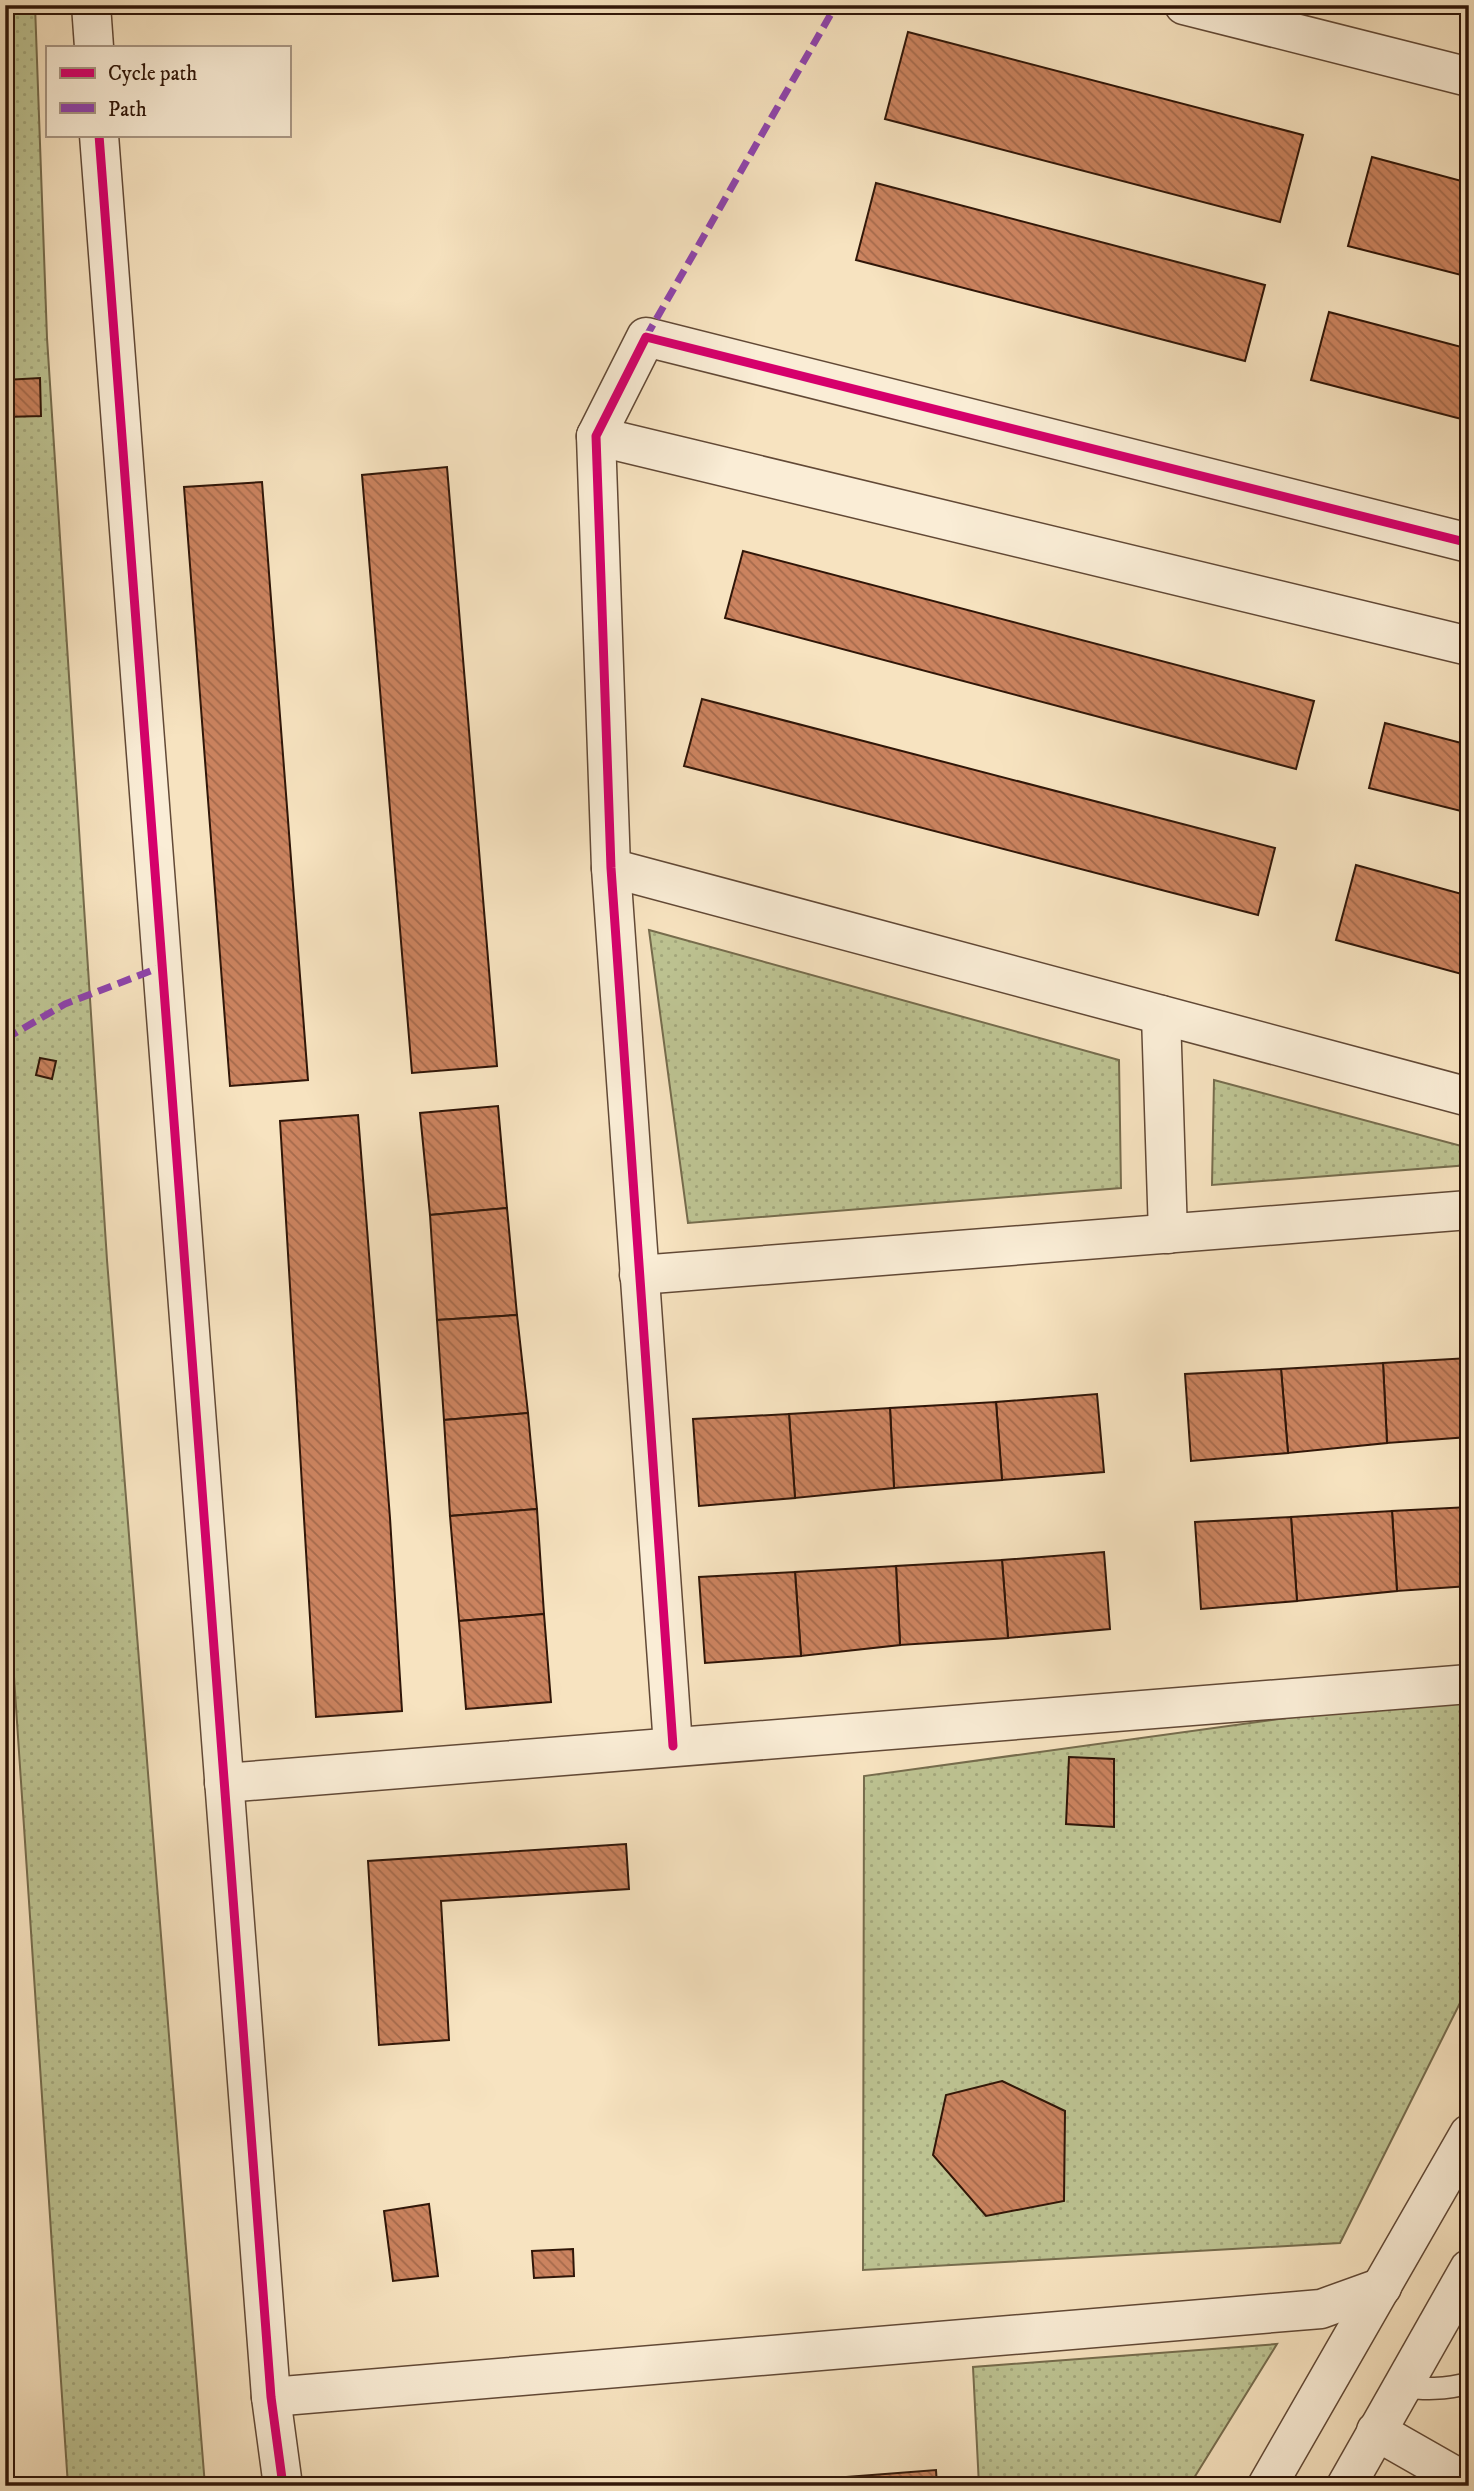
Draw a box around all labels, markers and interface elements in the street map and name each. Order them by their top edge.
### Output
legend [46,46,290,136]
text: Cycle path [108,61,197,87]
text: Path [108,97,147,123]

